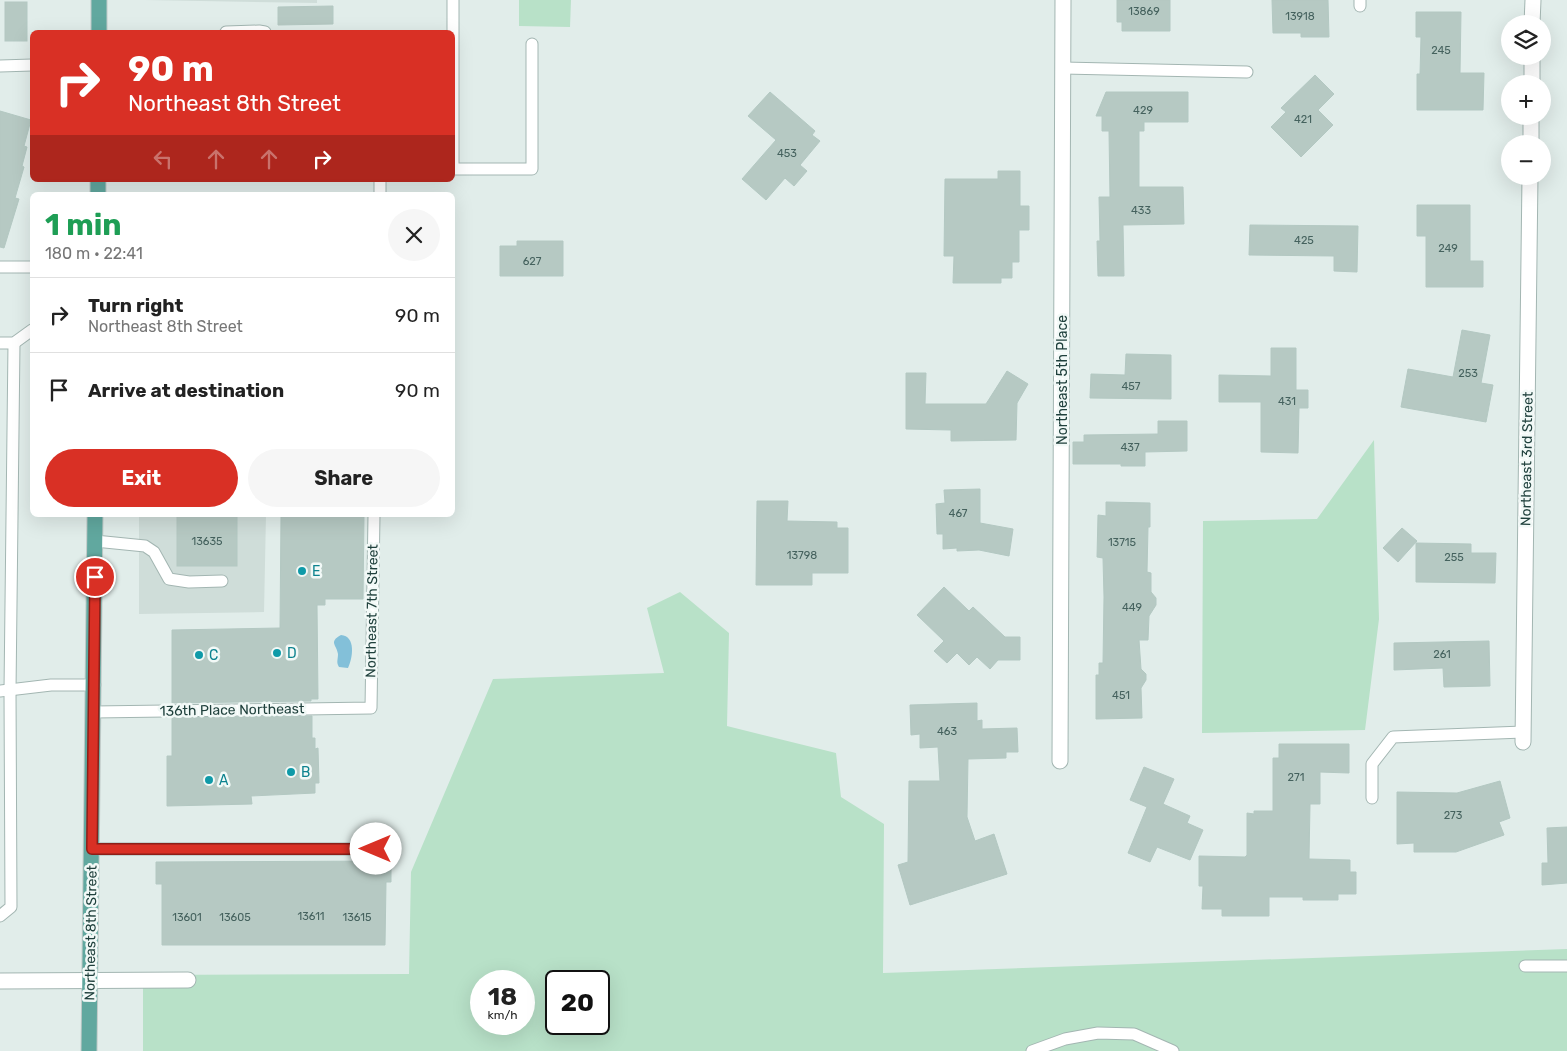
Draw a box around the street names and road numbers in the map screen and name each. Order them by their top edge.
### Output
street label: Northeast 5th Place [1054,315,1071,445]
street label: Northeast 3rd Street [1517,391,1537,526]
street label: Northeast 7th Street [362,543,382,678]
street label: 136th Place Northeast [160,700,305,720]
street label: Northeast 8th Street [81,865,101,1001]

